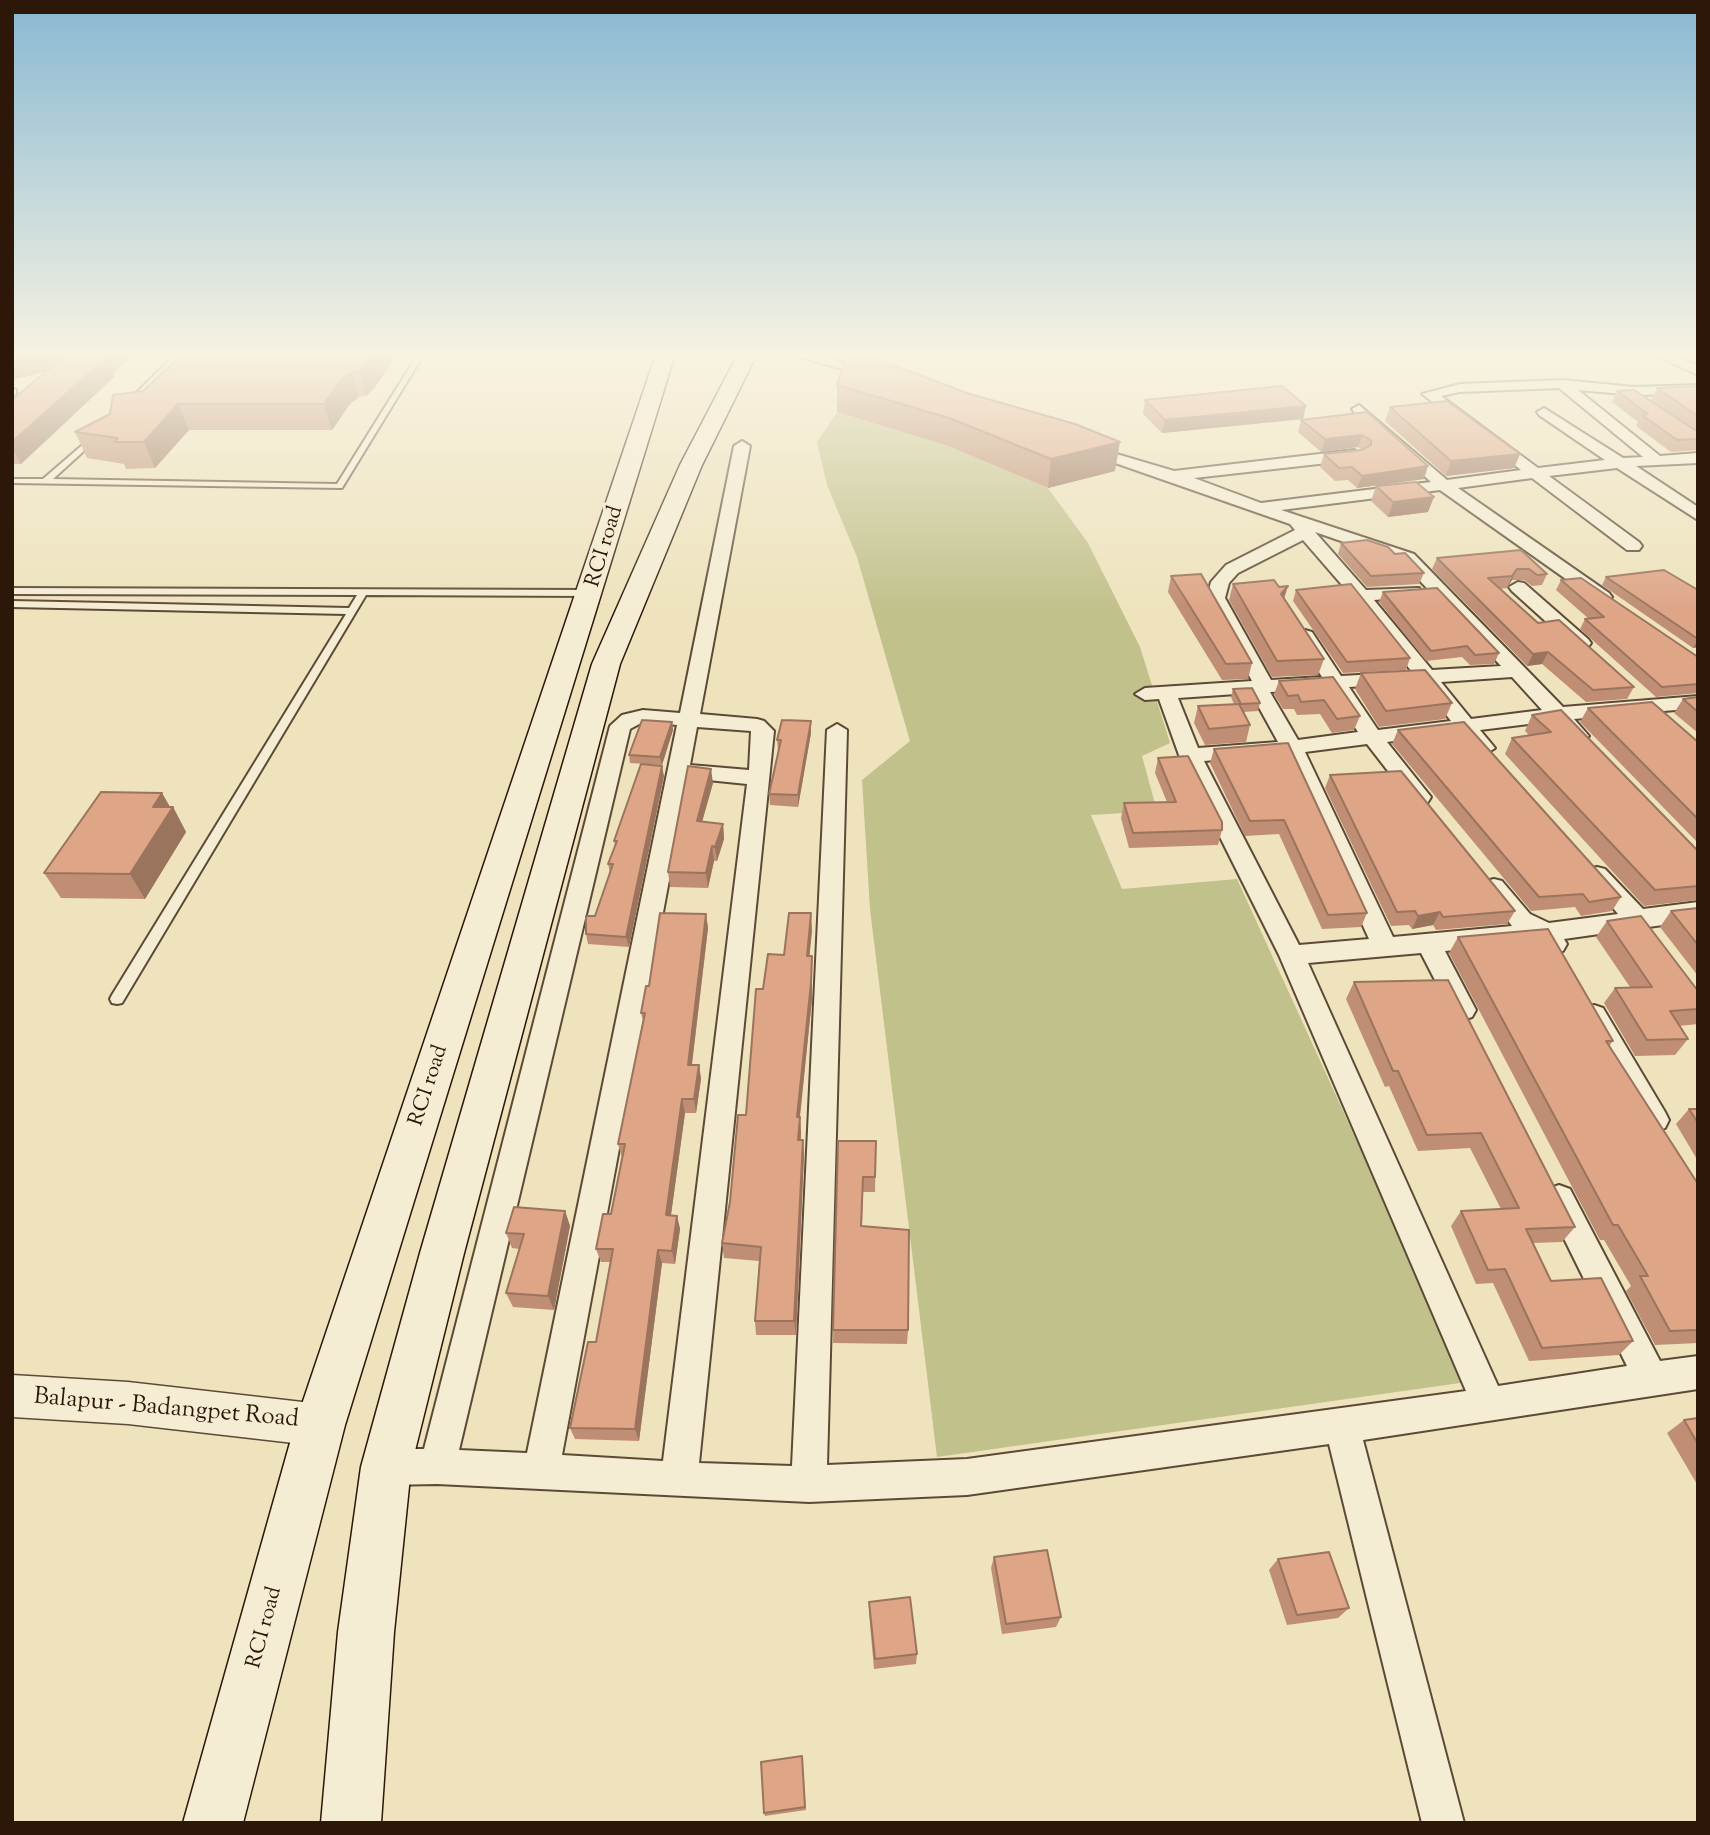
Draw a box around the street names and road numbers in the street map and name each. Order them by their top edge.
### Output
street label: RCI road [582,503,630,591]
street label: RCI road [405,1042,455,1130]
street label: Balapur - Badangpet Road [32,1384,300,1436]
street label: RCI road [243,1584,289,1672]

